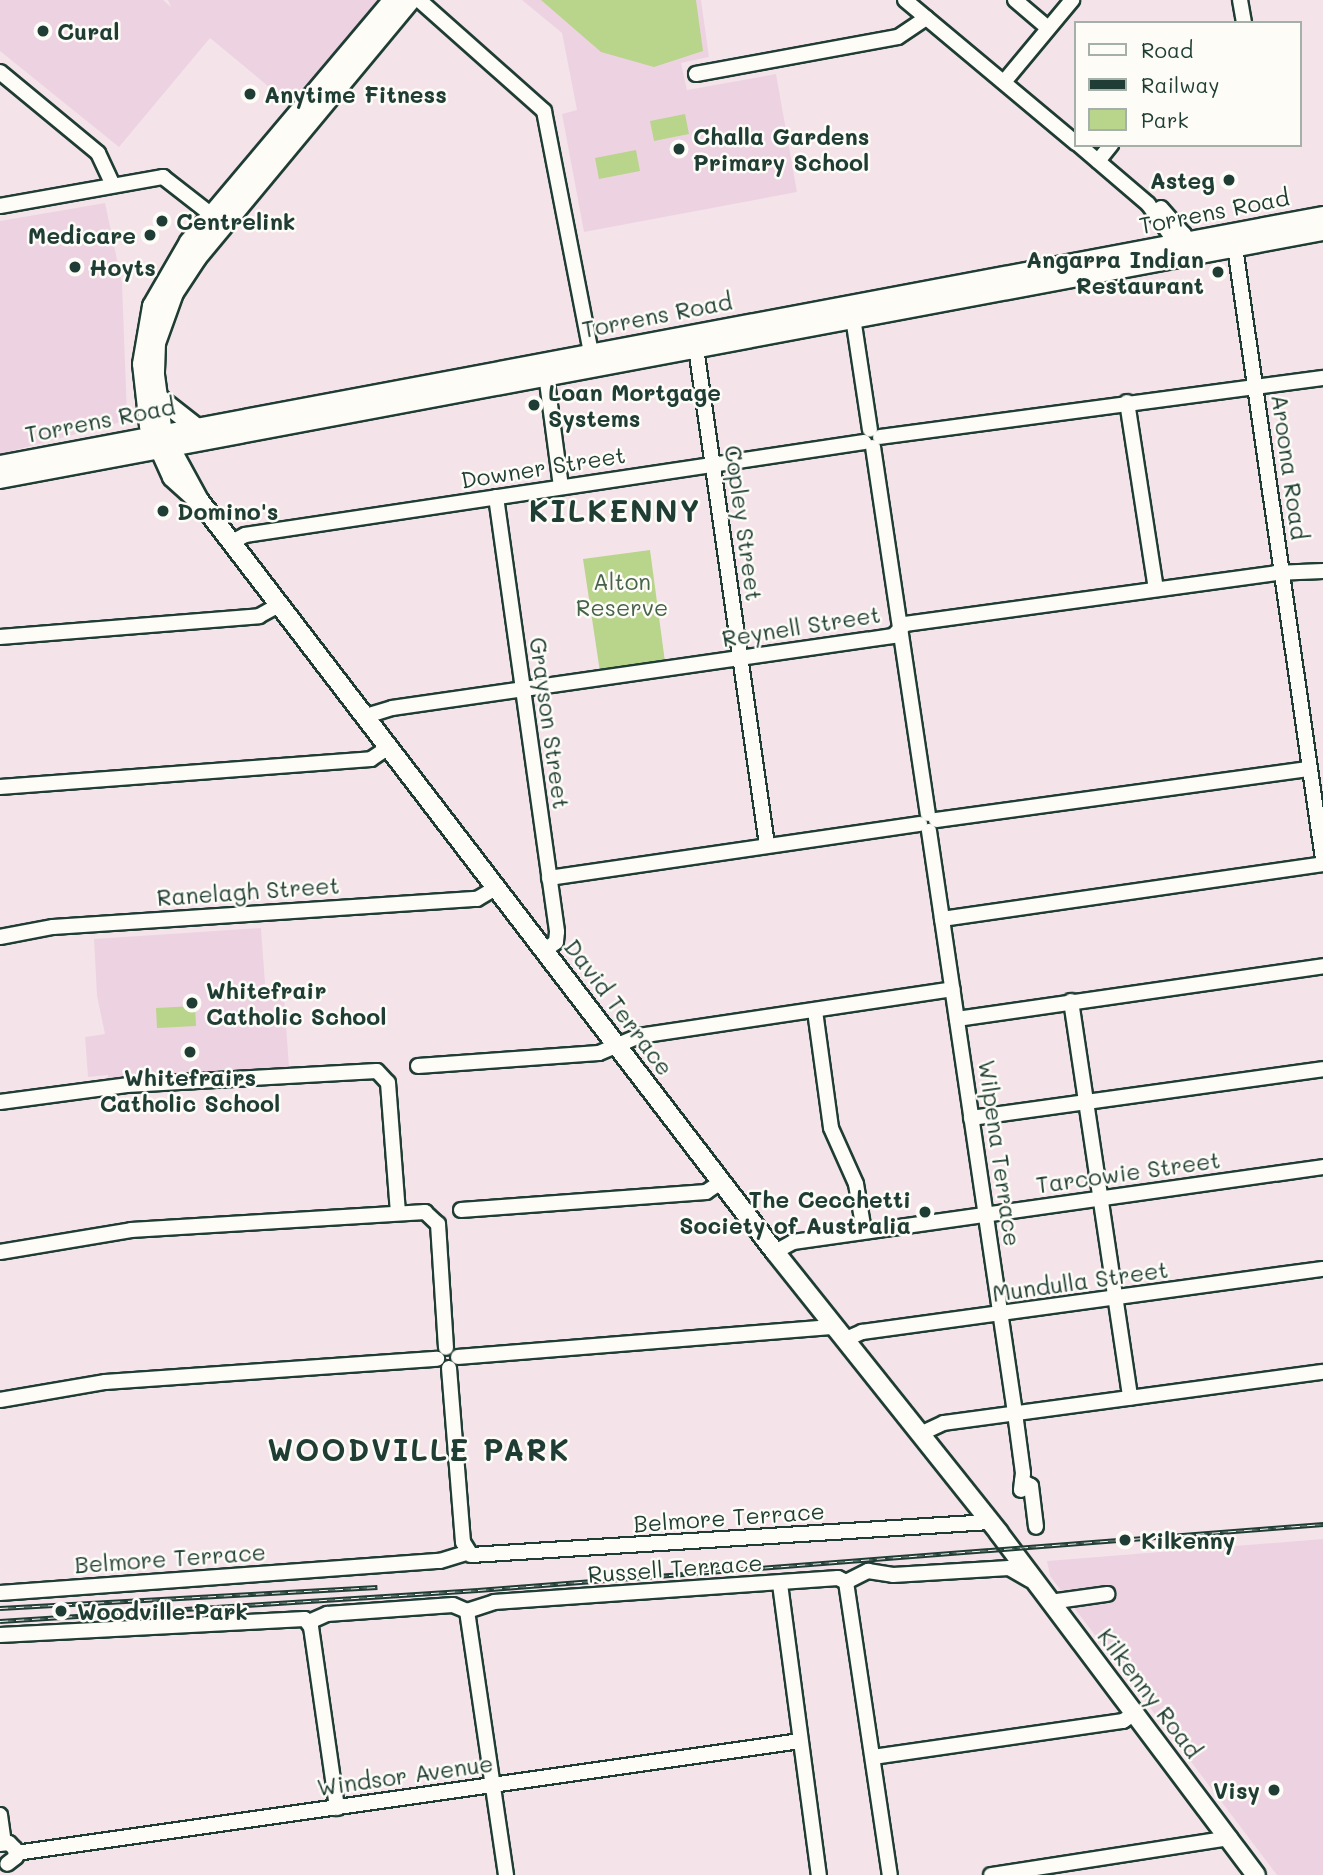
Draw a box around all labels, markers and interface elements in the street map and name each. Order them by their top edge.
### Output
place label: Cural [57,17,120,45]
legend [1074,21,1302,147]
marker: Cural [35,23,51,39]
text: Road [1141,36,1193,63]
text: Railway [1141,71,1220,98]
place label: Anytime Fitness [264,80,447,108]
marker: Anytime Fitness [242,86,258,102]
text: Park [1141,106,1189,133]
place label: Challa Gardens Primary School [693,122,869,176]
marker: Challa Gardens Primary School [671,141,687,157]
place label: Asteg [1150,166,1215,194]
marker: Asteg [1221,172,1237,188]
street label: Torrens Road [1137,183,1291,239]
place label: Centrelink [176,207,295,235]
marker: Centrelink [154,213,170,229]
place label: Medicare [28,221,136,249]
marker: Medicare [142,227,158,243]
place label: Angarra Indian Restaurant [1026,245,1204,299]
place label: Hoyts [89,253,156,281]
marker: Hoyts [67,259,83,275]
marker: Angarra Indian Restaurant [1210,264,1226,280]
street label: Torrens Road [580,287,734,343]
place label: Loan Mortgage Systems [548,378,721,432]
street label: Torrens Road [23,392,177,448]
street label: Aroona Road [1266,393,1314,541]
marker: Loan Mortgage Systems [526,397,542,413]
street label: Downer Street [459,440,627,494]
street label: Copley Street [719,443,769,603]
district label: KILKENNY [530,492,700,528]
place label: Domino's [177,497,278,525]
marker: Domino's [155,503,171,519]
park label: Alton Reserve [576,567,668,621]
street label: Reynell Street [720,600,882,652]
street label: Grayson Street [524,635,576,811]
street label: Ranelagh Street [156,871,340,911]
street label: David Terrace [559,933,679,1081]
place label: Whitefrair Catholic School [206,976,386,1030]
marker: Whitefrair Catholic School [184,995,200,1011]
marker: Whitefrairs Catholic School [182,1044,198,1060]
street label: Wilpena Terrace [973,1058,1027,1248]
place label: Whitefrairs Catholic School [100,1063,280,1117]
street label: Tarcowie Street [1034,1145,1222,1199]
place label: The Cecchetti Society of Australia [679,1185,911,1239]
marker: The Cecchetti Society of Australia [917,1204,933,1220]
street label: Mundulla Street [990,1255,1170,1307]
district label: WOODVILLE PARK [269,1431,569,1467]
street label: Belmore Terrace [632,1497,826,1537]
place label: Kilkenny [1141,1526,1235,1554]
marker: Kilkenny [1115,1530,1135,1550]
street label: Belmore Terrace [73,1538,267,1578]
street label: Russell Terrace [587,1548,763,1588]
place label: Woodville Park [77,1597,248,1625]
marker: Woodville Park [51,1601,71,1621]
street label: Kilkenny Road [1092,1623,1208,1763]
street label: Windsor Avenue [315,1749,495,1801]
place label: Visy [1213,1776,1260,1804]
marker: Visy [1266,1782,1282,1798]

